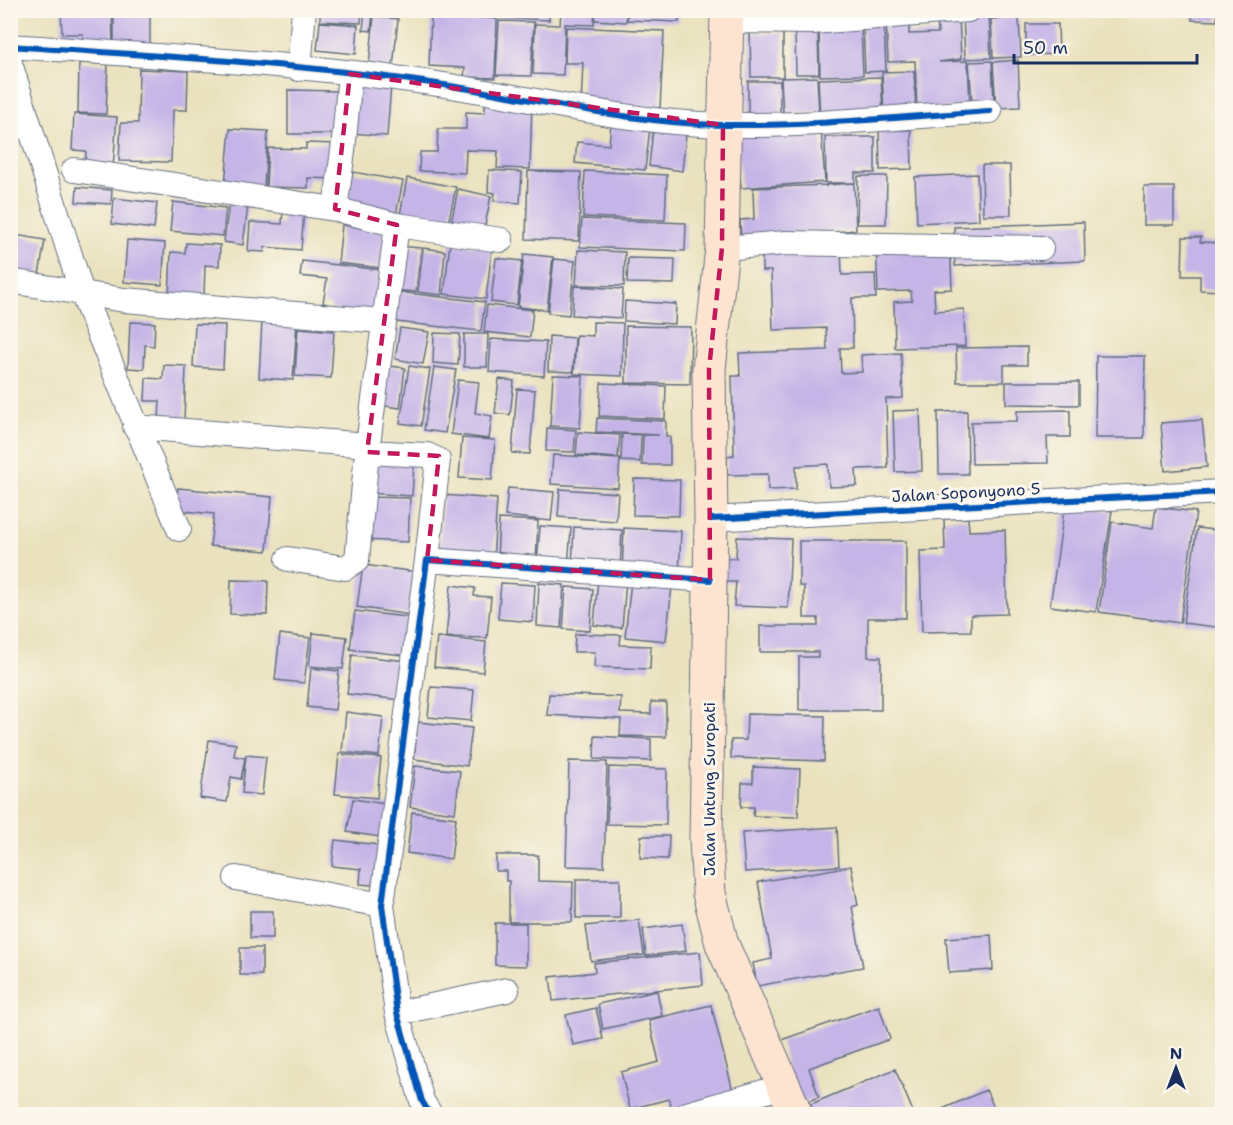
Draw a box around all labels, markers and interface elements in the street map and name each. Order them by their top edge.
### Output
scale bar [1014,27,1197,65]
text: 50 m [1023,36,1068,60]
street label: Jalan Soponyono 5 [891,478,1041,507]
street label: Jalan Untung Suropati [699,702,720,876]
north arrow [1146,1038,1206,1098]
text: N [1170,1043,1182,1064]

